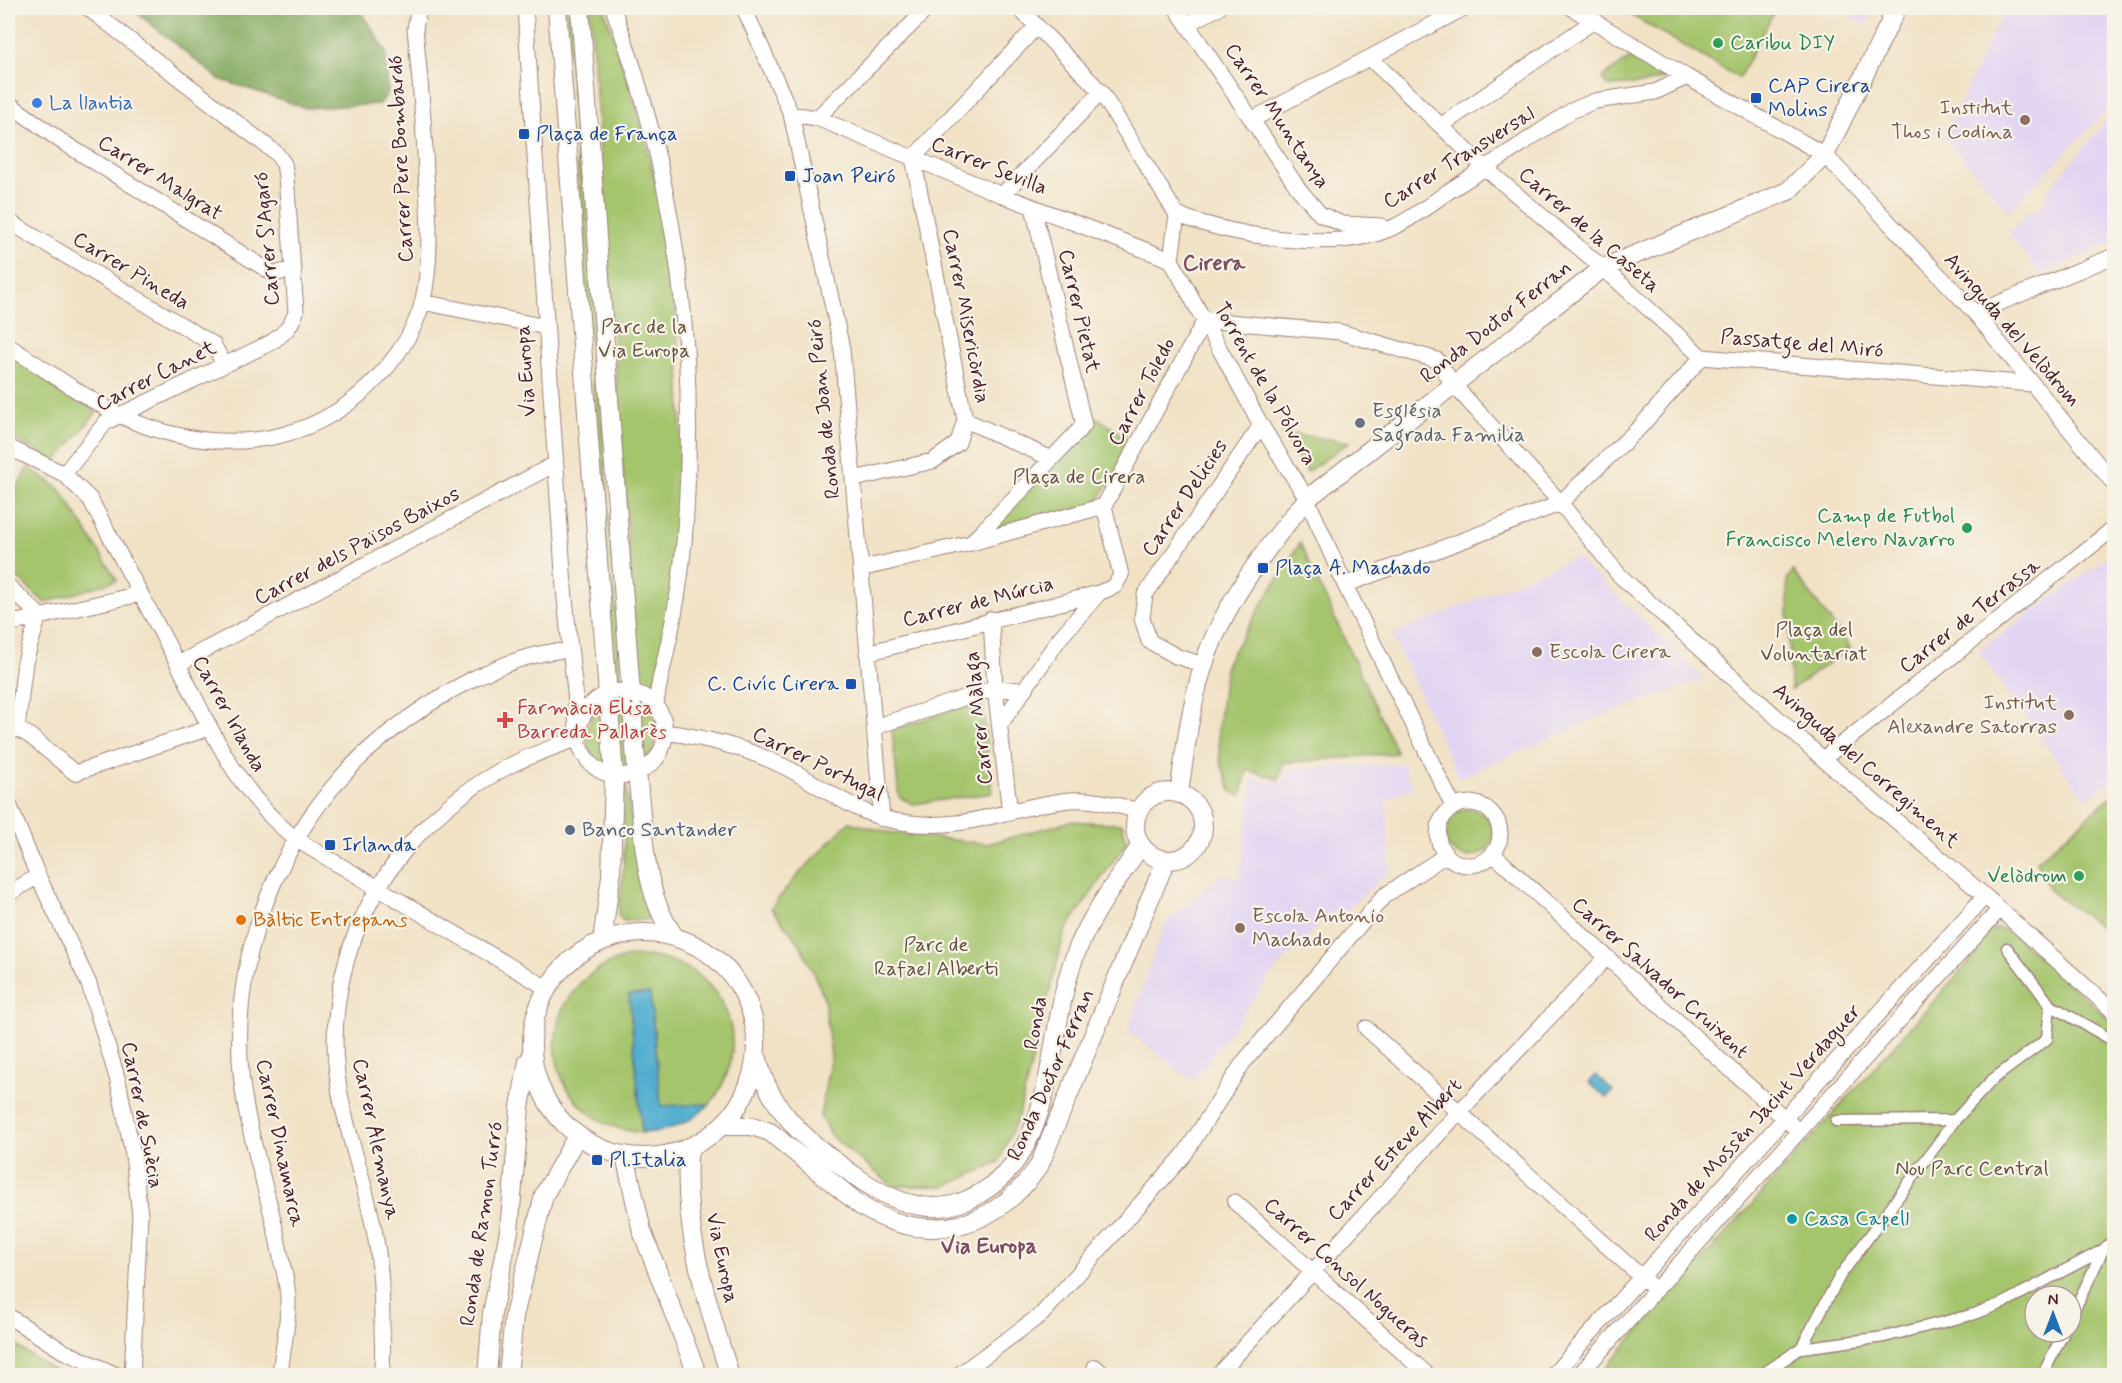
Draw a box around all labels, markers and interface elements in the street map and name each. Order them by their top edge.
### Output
place label: Caribu DIY [1730,29,1835,57]
marker: Caribu DIY [1711,36,1725,50]
street label: Carrer Muntanya [1218,38,1336,194]
street label: Carrer Pere Bombardó [382,55,420,263]
place label: CAP Cirera Molins [1768,72,1871,124]
place label: La llantia [49,89,134,117]
marker: CAP Cirera Molins [1749,91,1763,105]
place label: Institut Thos i Codina [1891,94,2014,146]
marker: La llantia [30,96,44,110]
street label: Carrer Transversal [1378,100,1540,216]
marker: Institut Thos i Codina [2018,113,2032,127]
place label: Plaça de França [536,120,678,148]
marker: Plaça de França [517,127,531,141]
street label: Carrer Malgrat [92,128,228,228]
street label: Carrer Sevilla [927,130,1051,202]
street label: Carrer de la Caseta [1512,161,1666,299]
place label: Joan Peiró [802,162,896,190]
marker: Joan Peiró [783,169,797,183]
street label: Carrer S'Agaró [247,171,287,307]
street label: Carrer Pineda [67,225,195,317]
street label: Carrer Misericòrdia [935,226,997,406]
street label: Carrer Pietat [1051,247,1107,376]
street label: Avinguda del Velòdrom [1936,247,2087,414]
district label: Cirera [1183,250,1246,278]
street label: Ronda Doctor Ferran [1414,254,1578,390]
street label: Torrent de la Pólvora [1207,297,1323,471]
park label: Parc de la Via Europa [598,313,690,365]
street label: Ronda de Joan Peiró [801,318,847,500]
street label: Passatge del Miró [1719,323,1885,367]
street label: Via Europa [509,324,543,418]
street label: Carrer Canet [91,333,221,418]
street label: Carrer Toledo [1102,333,1182,451]
place label: Església Sagrada Familia [1372,397,1525,451]
marker: Església Sagrada Familia [1353,416,1367,430]
street label: Carrer Delicies [1135,434,1235,562]
park label: Plaça de Cirera [1012,463,1146,491]
street label: Carrer dels Països Baixos [249,480,465,612]
place label: Camp de Futbol Francisco Melero Navarro [1725,502,1955,554]
marker: Camp de Futbol Francisco Melero Navarro [1960,521,1974,535]
street label: Carrer de Terrassa [1893,552,2047,680]
place label: Plaça A. Machado [1275,554,1431,582]
marker: Plaça A. Machado [1256,561,1270,575]
street label: Carrer de Múrcia [900,570,1056,634]
park label: Plaça del Voluntariat [1760,616,1868,668]
place label: Escola Cirera [1549,638,1671,666]
marker: Escola Cirera [1530,645,1544,659]
street label: Carrer Màlaga [958,650,1002,786]
street label: Carrer Irlanda [185,651,273,777]
place label: C. Civíc Cirera [707,670,839,698]
marker: C. Civíc Cirera [844,677,858,691]
street label: Avinguda del Corregiment [1766,677,1966,856]
place label: Institut Alexandre Satorras [1887,689,2058,741]
place label: Farmàcia Elisa Barreda Pallarès [517,694,667,746]
marker: Institut Alexandre Satorras [2062,708,2076,722]
marker: Farmàcia Elisa Barreda Pallarès [498,713,512,727]
street label: Carrer Portugal [747,720,889,808]
place label: Banco Santander [582,816,737,844]
marker: Banco Santander [563,823,577,837]
place label: Irlanda [342,831,416,859]
marker: Irlanda [323,838,337,852]
place label: Velòdrom [1987,862,2067,890]
marker: Velòdrom [2072,869,2086,883]
street label: Carrer Salvador Cruixent [1565,891,1755,1065]
place label: Escola Antonio Machado [1252,902,1384,954]
place label: Bàltic Entrepans [253,906,408,934]
marker: Bàltic Entrepans [234,913,248,927]
marker: Escola Antonio Machado [1233,921,1247,935]
park label: Parc de Rafael Alberti [874,931,998,983]
street label: Ronda Doctor Ferran [1001,985,1101,1165]
street label: Ronda [1018,994,1054,1052]
street label: Ronda de Mossèn Jacint Verdaguer [1638,998,1868,1249]
street label: Carrer de Suècia [114,1039,170,1191]
street label: Carrer Alemanya [345,1056,407,1223]
street label: Carrer Dinamarca [249,1057,312,1230]
street label: Carrer Esteve Albert [1321,1072,1469,1228]
street label: Ronda de Ramon Turró [454,1120,510,1328]
place label: Pl.Italia [609,1146,687,1174]
marker: Pl.Italia [590,1153,604,1167]
park label: Nou Parc Central [1895,1155,2049,1183]
street label: Carrer Consol Nogueras [1257,1191,1435,1355]
place label: Casa Capell [1804,1205,1909,1233]
street label: Via Europa [699,1210,745,1306]
marker: Casa Capell [1785,1212,1799,1226]
district label: Via Europa [941,1233,1037,1261]
north arrow [2023,1284,2083,1344]
text: N [2048,1290,2058,1311]

